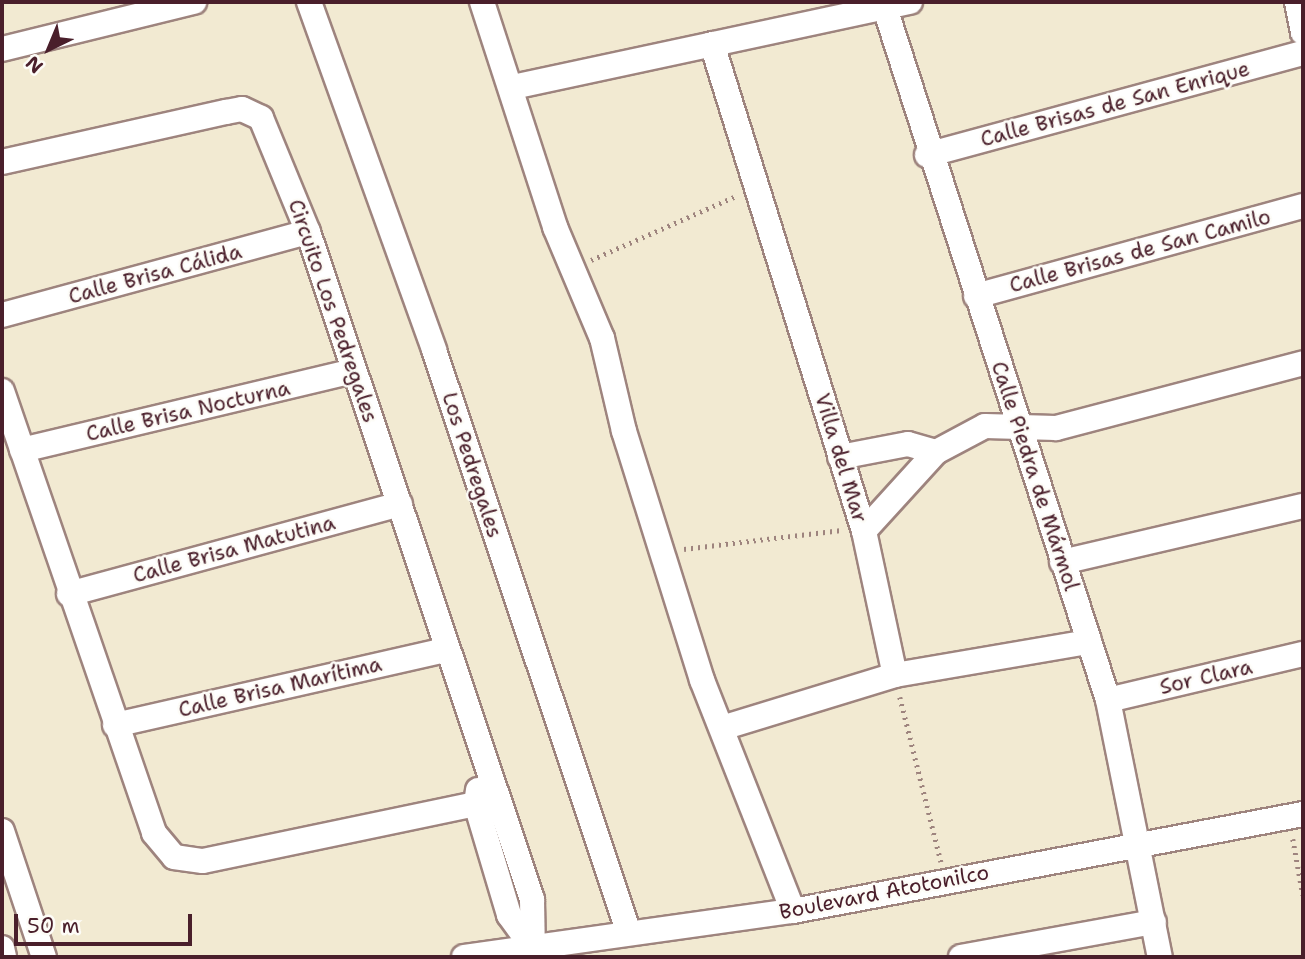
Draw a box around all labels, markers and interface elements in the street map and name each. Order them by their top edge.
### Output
north arrow [14,14,84,84]
text: N [20,50,48,79]
street label: Calle Brisas de San Enrique [978,56,1252,152]
street label: Circuito Los Pedregales [283,196,383,426]
street label: Calle Brisas de San Camilo [1007,204,1273,298]
street label: Calle Brisa Cálida [66,239,244,309]
street label: Calle Piedra de Mármol [986,358,1084,594]
street label: Calle Brisa Nocturna [84,375,292,447]
street label: Los Pedregales [437,389,507,541]
street label: Villa del Mar [809,390,873,526]
street label: Calle Brisa Matutina [130,510,338,588]
street label: Calle Brisa Marítima [176,651,384,723]
street label: Sor Clara [1157,654,1255,700]
street label: Boulevard Atotonilco [777,859,991,925]
scale bar [18,900,196,944]
text: 50 m [27,912,80,940]

